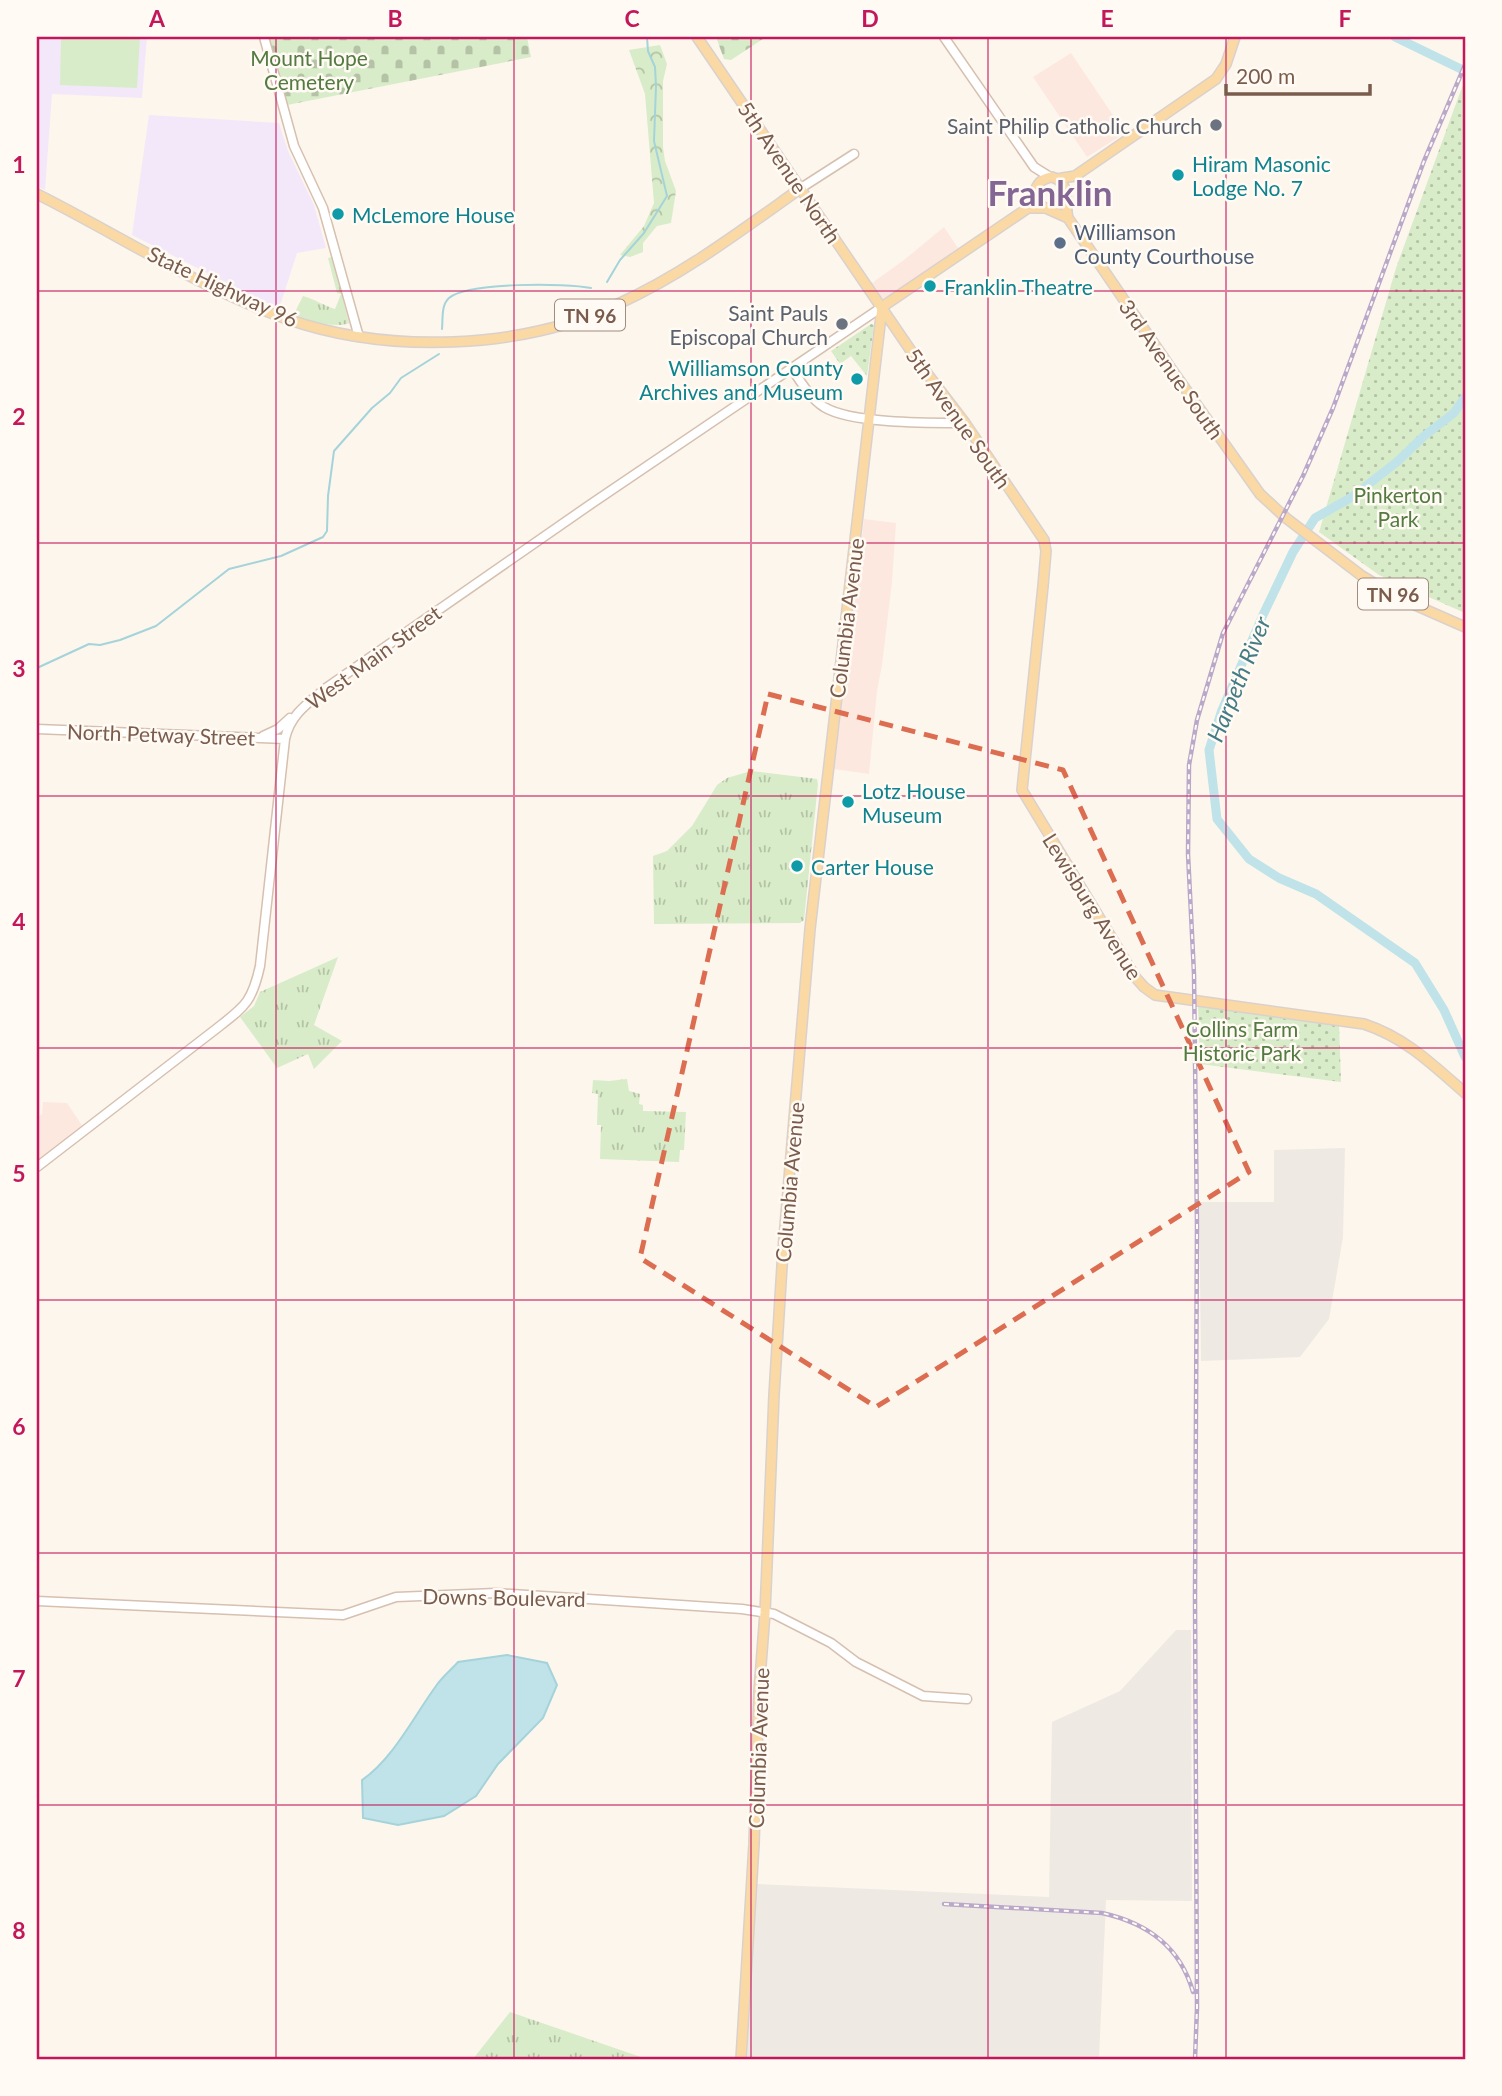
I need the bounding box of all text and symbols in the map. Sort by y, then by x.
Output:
text: A [148,4,166,32]
text: B [387,4,403,32]
text: C [624,4,640,32]
text: D [861,4,879,32]
text: E [1100,4,1114,32]
text: F [1338,4,1352,32]
park label: Mount Hope Cemetery [250,45,368,94]
scale bar [1226,52,1369,96]
text: 200 m [1236,63,1295,88]
street label: 5th Avenue North [733,96,847,248]
place label: Saint Philip Catholic Church [947,113,1202,138]
marker: Saint Philip Catholic Church [1208,117,1224,133]
text: 1 [12,150,26,178]
place label: Hiram Masonic Lodge No. 7 [1192,151,1331,200]
marker: Hiram Masonic Lodge No. 7 [1170,167,1186,183]
district label: Franklin [988,171,1112,213]
place label: McLemore House [352,202,515,227]
marker: McLemore House [330,206,346,222]
place label: Williamson County Courthouse [1074,219,1254,268]
marker: Williamson County Courthouse [1052,235,1068,251]
street label: State Highway 96 [144,240,302,332]
place label: Franklin Theatre [944,274,1093,299]
marker: Franklin Theatre [922,278,938,294]
street label: 3rd Avenue South [1114,294,1230,444]
road number: TN 96 [555,300,625,330]
place label: Saint Pauls Episcopal Church [670,300,828,349]
marker: Saint Pauls Episcopal Church [834,316,850,332]
street label: 5th Avenue South [901,343,1017,493]
place label: Williamson County Archives and Museum [639,355,843,404]
marker: Williamson County Archives and Museum [849,371,865,387]
text: 2 [12,402,26,430]
park label: Pinkerton Park [1353,482,1443,531]
street label: Columbia Avenue [824,537,868,699]
road number: TN 96 [1358,579,1428,610]
street label: West Main Street [301,599,446,714]
water label: Harpeth River [1200,611,1276,746]
text: 3 [12,654,26,682]
street label: North Petway Street [67,718,256,750]
place label: Lotz House Museum [862,778,966,827]
marker: Lotz House Museum [840,794,856,810]
street label: Lewisburg Avenue [1038,828,1148,984]
place label: Carter House [811,854,934,879]
marker: Carter House [789,858,805,874]
text: 4 [12,907,26,935]
park label: Collins Farm Historic Park [1183,1016,1302,1065]
street label: Columbia Avenue [770,1101,808,1263]
text: 5 [12,1159,26,1187]
text: 6 [12,1412,26,1440]
street label: Downs Boulevard [422,1583,586,1611]
text: 7 [12,1664,26,1692]
street label: Columbia Avenue [743,1667,773,1829]
text: 8 [12,1916,26,1944]

